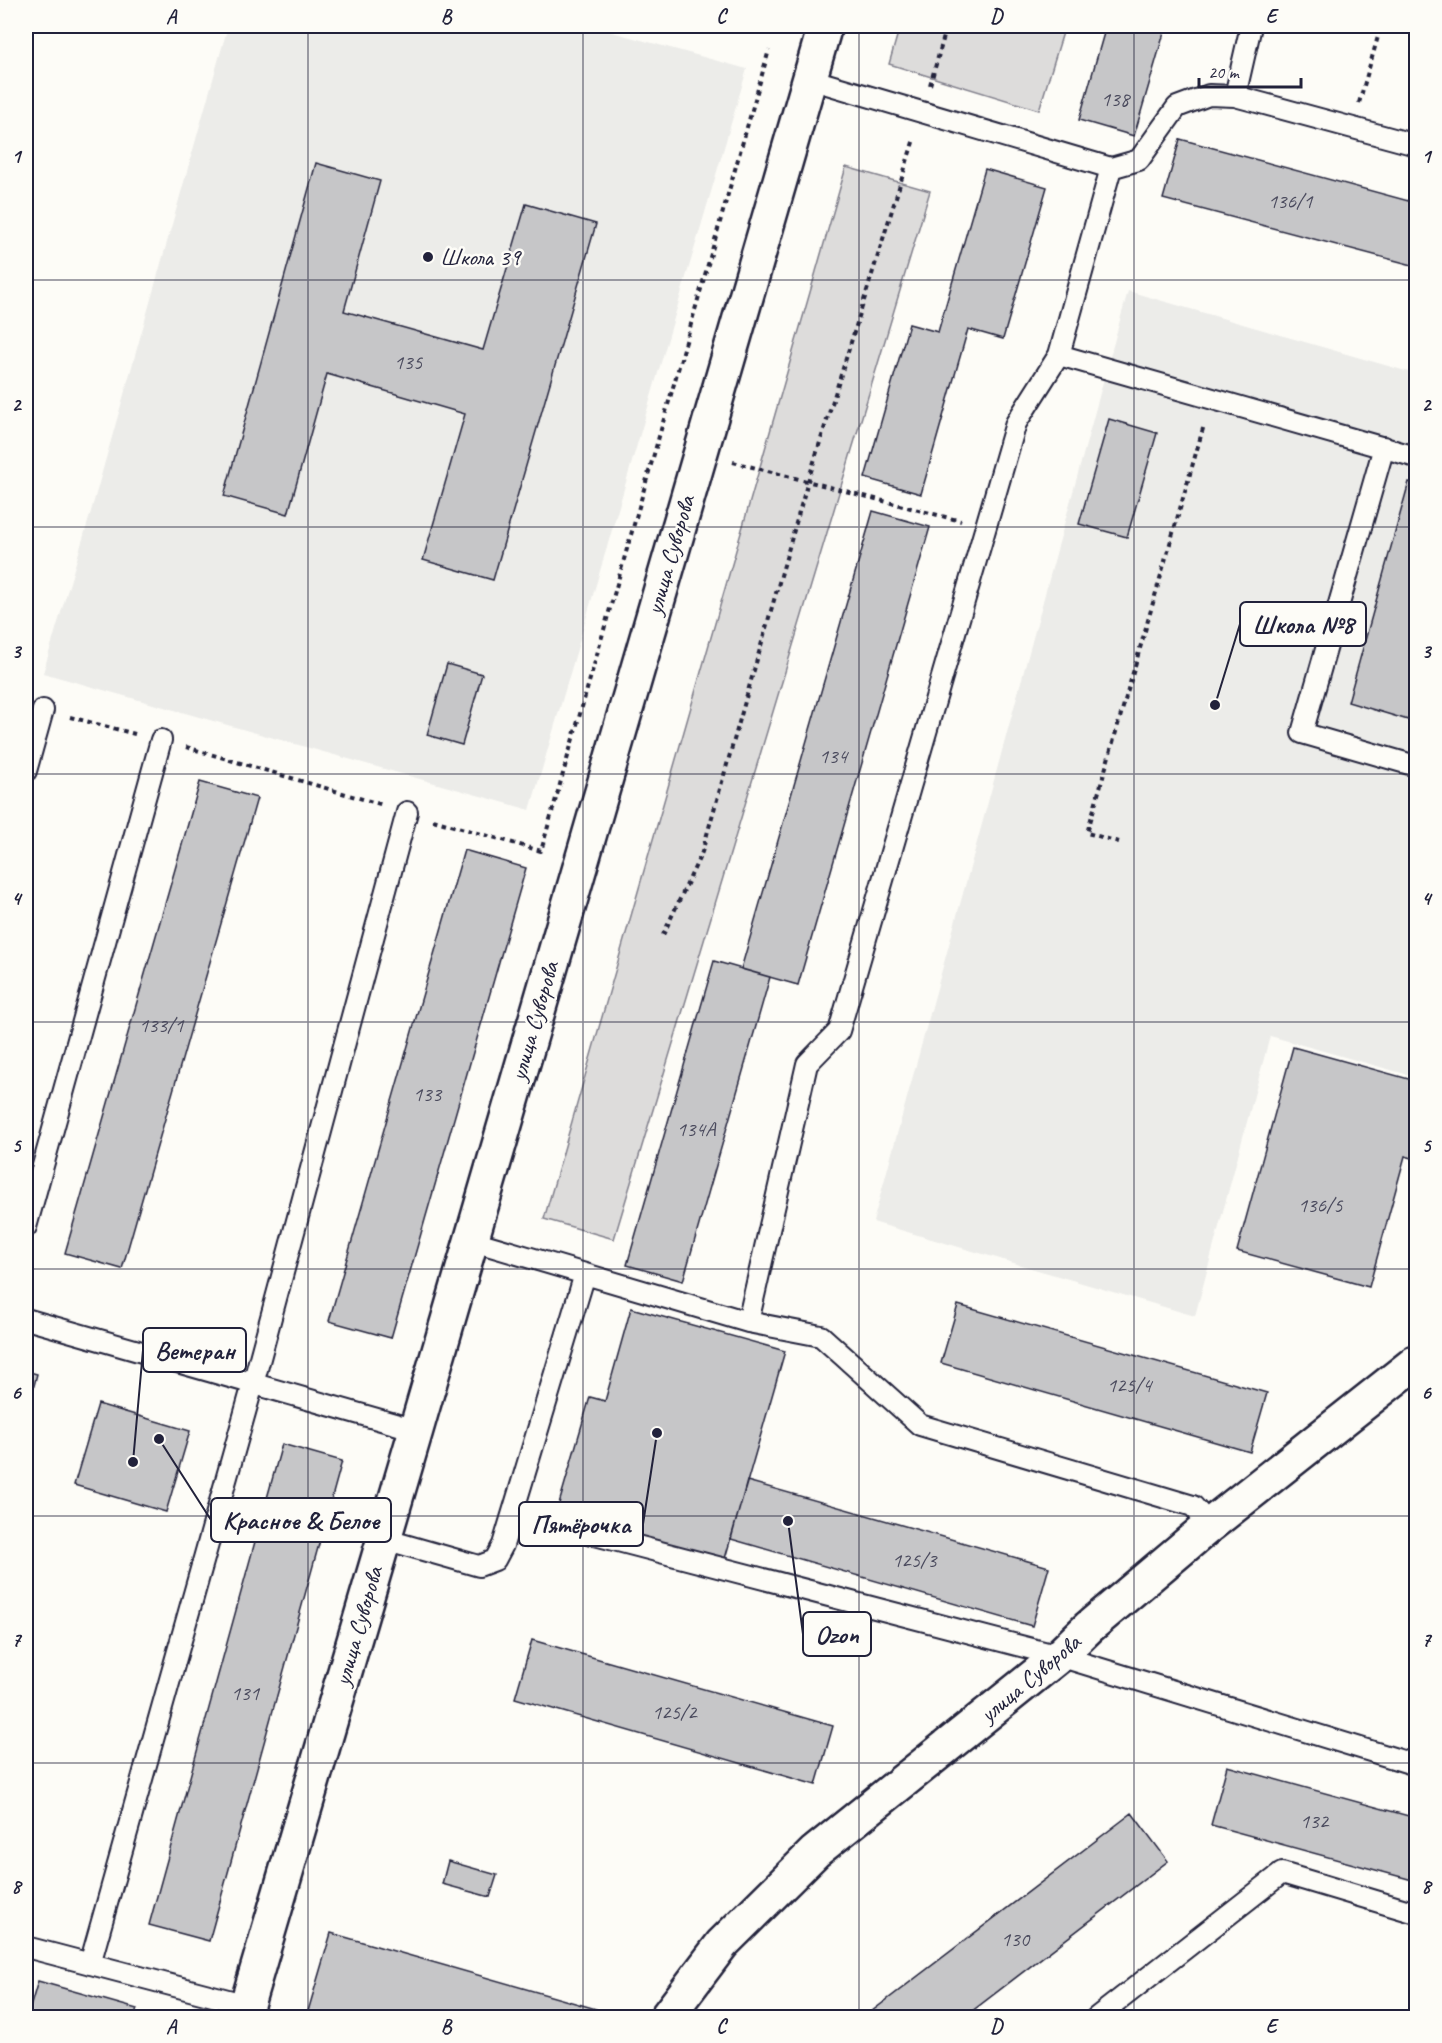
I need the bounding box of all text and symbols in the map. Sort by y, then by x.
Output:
text: A [166,4,178,29]
text: B [441,4,453,29]
text: C [716,4,728,29]
text: D [990,4,1004,29]
text: E [1266,4,1280,29]
scale bar [1199,51,1301,89]
text: 20 m [1208,61,1241,83]
house number: 138 [1101,86,1132,112]
text: 1 [12,144,23,169]
text: 1 [1422,144,1433,169]
house number: 136/1 [1268,188,1314,214]
place label: Школа 39 [440,242,523,272]
marker: Школа 39 [421,250,435,264]
house number: 135 [394,349,424,375]
text: 2 [12,392,23,417]
text: 2 [1422,392,1433,417]
street label: улица Суворова [638,491,702,620]
callout: Школа №8 [1240,602,1366,646]
text: Школа №8 [1252,608,1357,641]
text: 3 [12,639,23,664]
text: 3 [1422,639,1433,664]
house number: 134 [819,743,850,769]
text: 4 [12,886,24,911]
text: 4 [1422,886,1434,911]
street label: улица Суворова [502,957,566,1086]
house number: 133/1 [139,1012,185,1038]
house number: 133 [413,1081,443,1107]
house number: 134А [677,1116,717,1142]
text: 5 [12,1133,23,1158]
text: 5 [1422,1133,1433,1158]
house number: 136/5 [1298,1192,1344,1218]
callout: Ветеран [143,1328,246,1372]
text: Ветеран [155,1334,237,1367]
house number: 125/4 [1107,1372,1154,1398]
text: 6 [11,1380,22,1405]
text: 6 [1421,1380,1432,1405]
callout: Красное & Белое [211,1498,391,1542]
callout: Пятёрочка [519,1502,643,1546]
text: Красное & Белое [223,1504,381,1537]
text: Пятёрочка [531,1508,632,1541]
house number: 125/3 [892,1547,938,1573]
street label: улица Суворова [326,1562,390,1691]
callout: Ozon [803,1612,871,1656]
text: Ozon [815,1618,860,1651]
street label: улица Суворова [972,1626,1088,1730]
text: 7 [12,1627,23,1652]
text: 7 [1422,1627,1433,1652]
house number: 131 [231,1680,261,1706]
house number: 125/2 [652,1699,698,1725]
house number: 132 [1300,1808,1330,1834]
text: 8 [12,1874,24,1899]
text: 8 [1422,1874,1434,1899]
house number: 130 [1001,1926,1031,1952]
text: A [166,2014,178,2039]
text: B [441,2014,453,2039]
text: C [716,2014,728,2039]
text: D [990,2014,1004,2039]
text: E [1266,2014,1280,2039]

